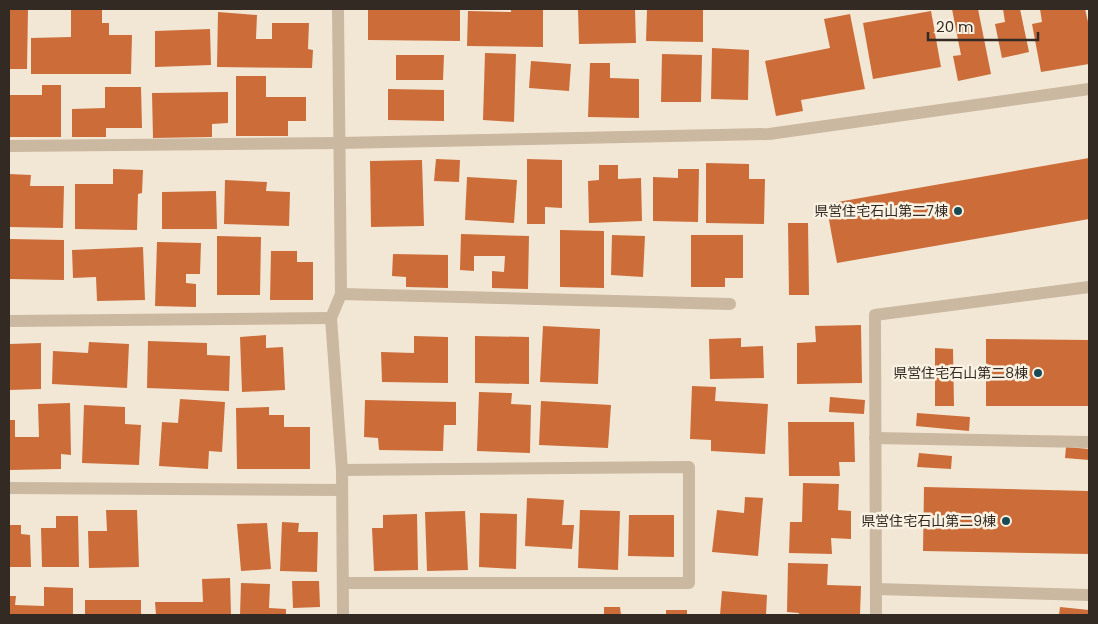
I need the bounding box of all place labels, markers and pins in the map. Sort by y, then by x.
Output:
place label: 県営住宅石山第二7棟 [814,201,948,221]
marker: 県営住宅石山第二7棟 [952,205,964,217]
place label: 県営住宅石山第二8棟 [893,363,1028,383]
marker: 県営住宅石山第二8棟 [1032,367,1044,379]
place label: 県営住宅石山第二9棟 [861,511,996,531]
marker: 県営住宅石山第二9棟 [1000,515,1012,527]

